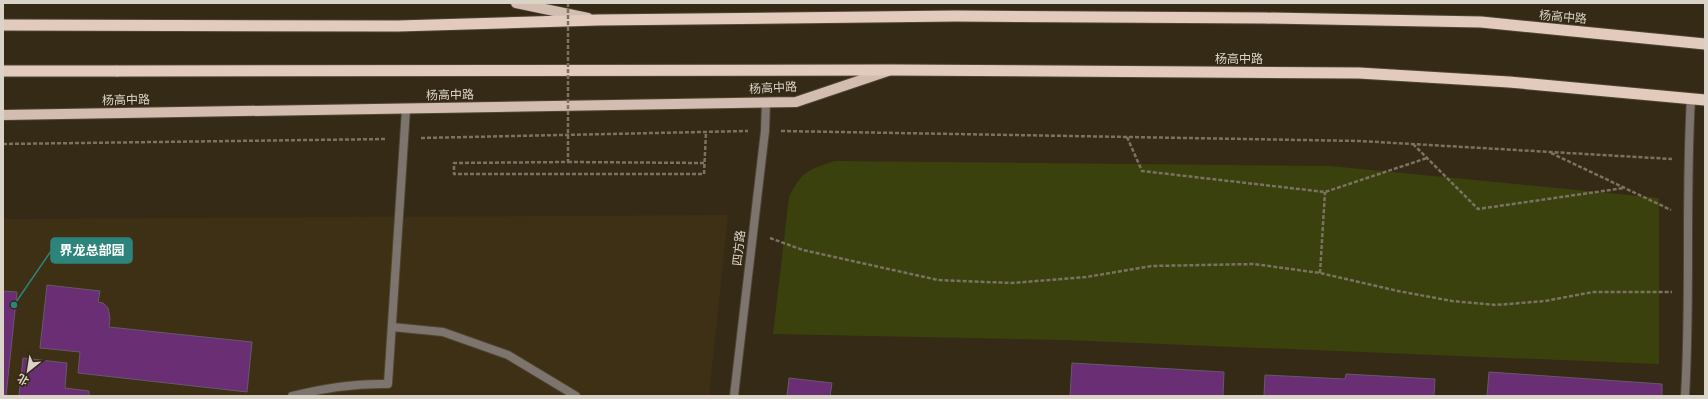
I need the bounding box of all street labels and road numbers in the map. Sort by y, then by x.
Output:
street label: 杨高中路 [1538,8,1588,26]
street label: 杨高中路 [1215,52,1263,66]
street label: 杨高中路 [749,80,797,96]
street label: 杨高中路 [426,88,474,102]
street label: 杨高中路 [102,93,150,107]
street label: 四方路 [730,229,748,267]

